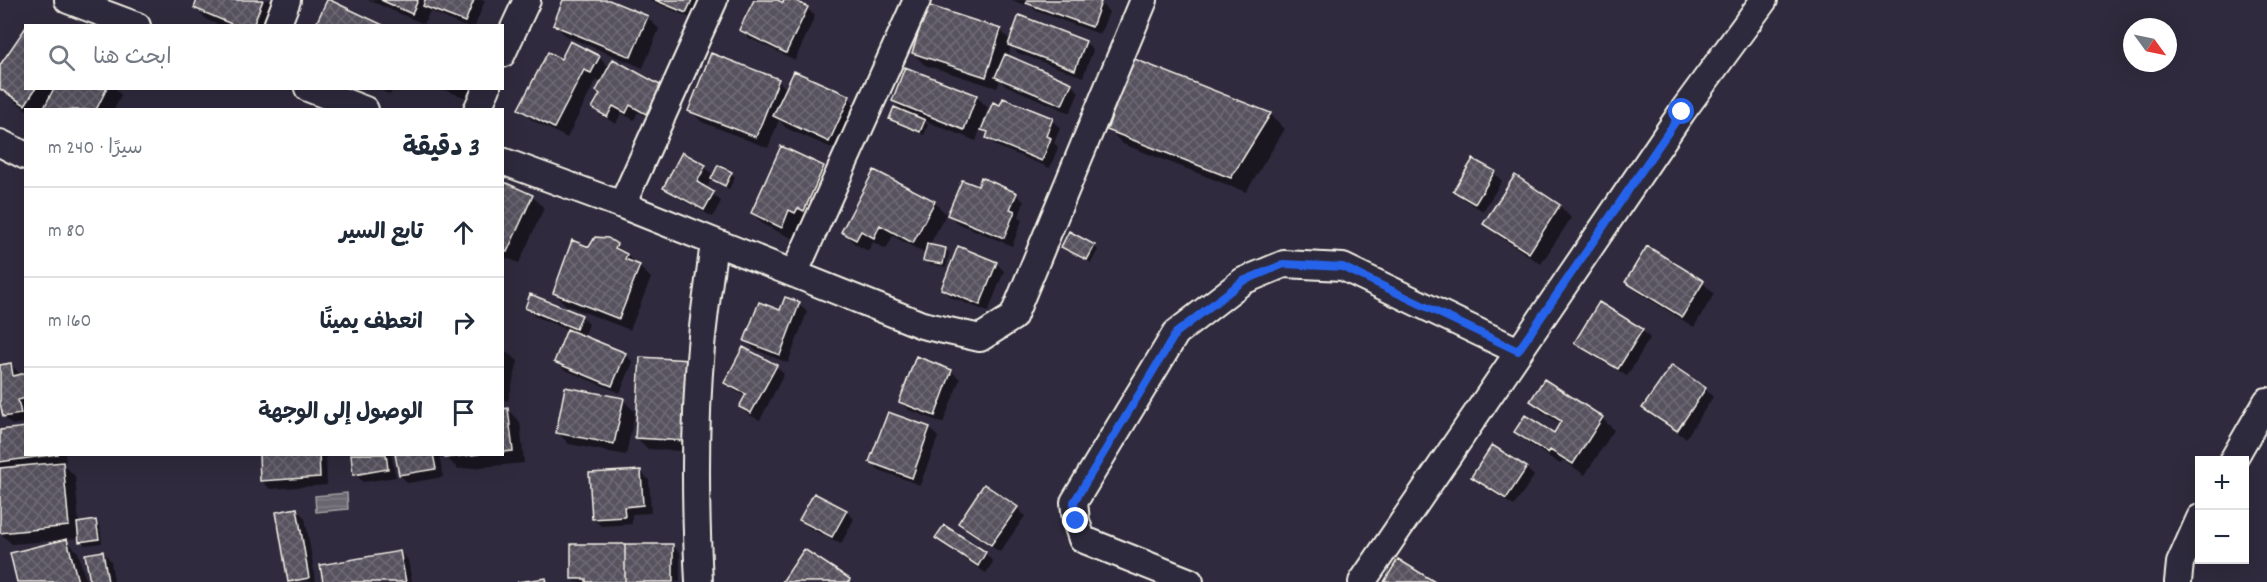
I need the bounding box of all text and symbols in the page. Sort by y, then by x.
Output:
north arrow [2123,18,2177,72]
search box [24,24,504,90]
icon: search [45,41,78,74]
text: ابحث هنا [93,43,172,74]
route start [1668,98,1694,124]
text: 3 دقيقة [403,131,480,168]
text: سيرًا · 240 m [48,135,143,163]
icon: ahead [447,216,480,249]
text: 80 m [48,218,85,246]
text: تابع السير [340,218,423,249]
icon: right [447,306,480,339]
text: 160 m [48,308,91,336]
text: انعطف يمينًا [320,308,423,339]
icon: arrive [447,396,480,429]
text: الوصول إلى الوجهة [258,398,423,429]
map controls [2195,456,2249,564]
button: + [2195,456,2249,510]
route end [1062,507,1088,533]
button: − [2195,510,2249,564]

